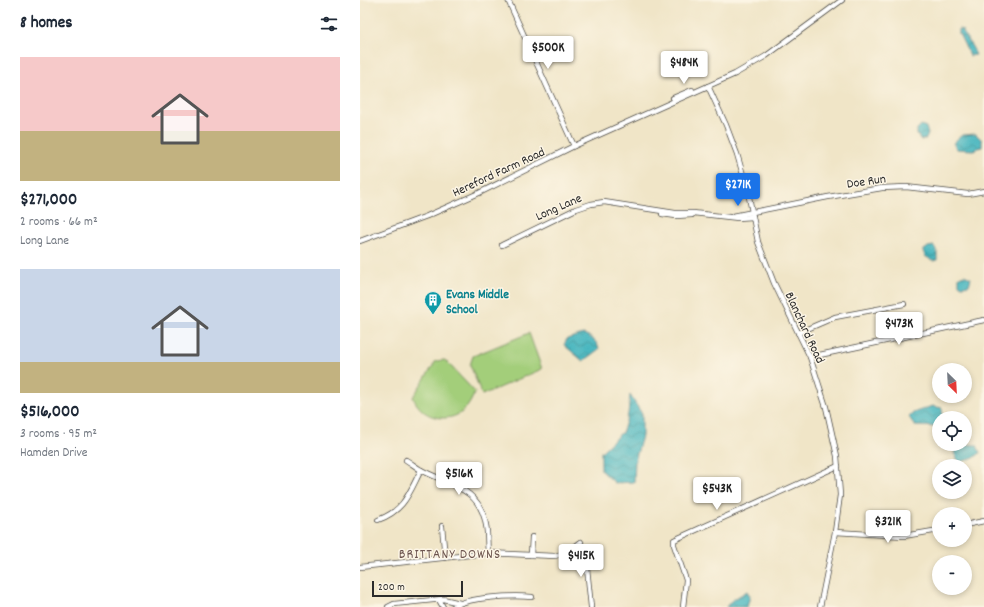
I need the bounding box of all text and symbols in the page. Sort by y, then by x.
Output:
text: 8 homes [20,12,72,36]
icon: filters [318,13,340,35]
pin: $500K [520,36,576,70]
text: $500K [532,39,564,58]
pin: $484K [656,51,712,85]
text: $484K [670,54,698,73]
icon: home [144,83,216,155]
street label: Hereford Farm Road [450,143,548,203]
street label: Doe Run [846,170,887,195]
pin: $271K [710,173,766,207]
text: $271K [725,176,751,195]
text: $271,000 [20,189,77,213]
street label: Long Lane [533,190,585,227]
text: 2 rooms · 66 m² [20,213,98,232]
text: Long Lane [20,232,69,251]
place label: Evans Middle School [446,286,509,320]
street label: Blanchard Road [779,289,829,367]
building icon: Evans Middle School [423,290,443,315]
icon: home [144,295,216,367]
pin: $473K [871,312,927,346]
text: $473K [885,315,913,334]
north arrow [932,363,972,403]
map controls [932,363,972,595]
text: $516,000 [20,401,80,425]
button: locate [932,411,972,451]
text: 3 rooms · 95 m² [20,425,97,444]
text: Hamden Drive [20,444,88,463]
button: layers [932,459,972,499]
pin: $516K [431,462,487,496]
text: $516K [445,465,473,484]
pin: $543K [689,477,745,511]
text: $543K [702,480,732,499]
button: + [932,507,972,547]
pin: $321K [860,510,916,544]
text: $321K [875,513,901,532]
pin: $415K [553,544,609,578]
district label: BRITTANY DOWNS [399,545,501,565]
text: $415K [568,547,594,566]
button: − [932,555,972,595]
scale bar [372,579,463,598]
text: 200 m [378,580,405,596]

